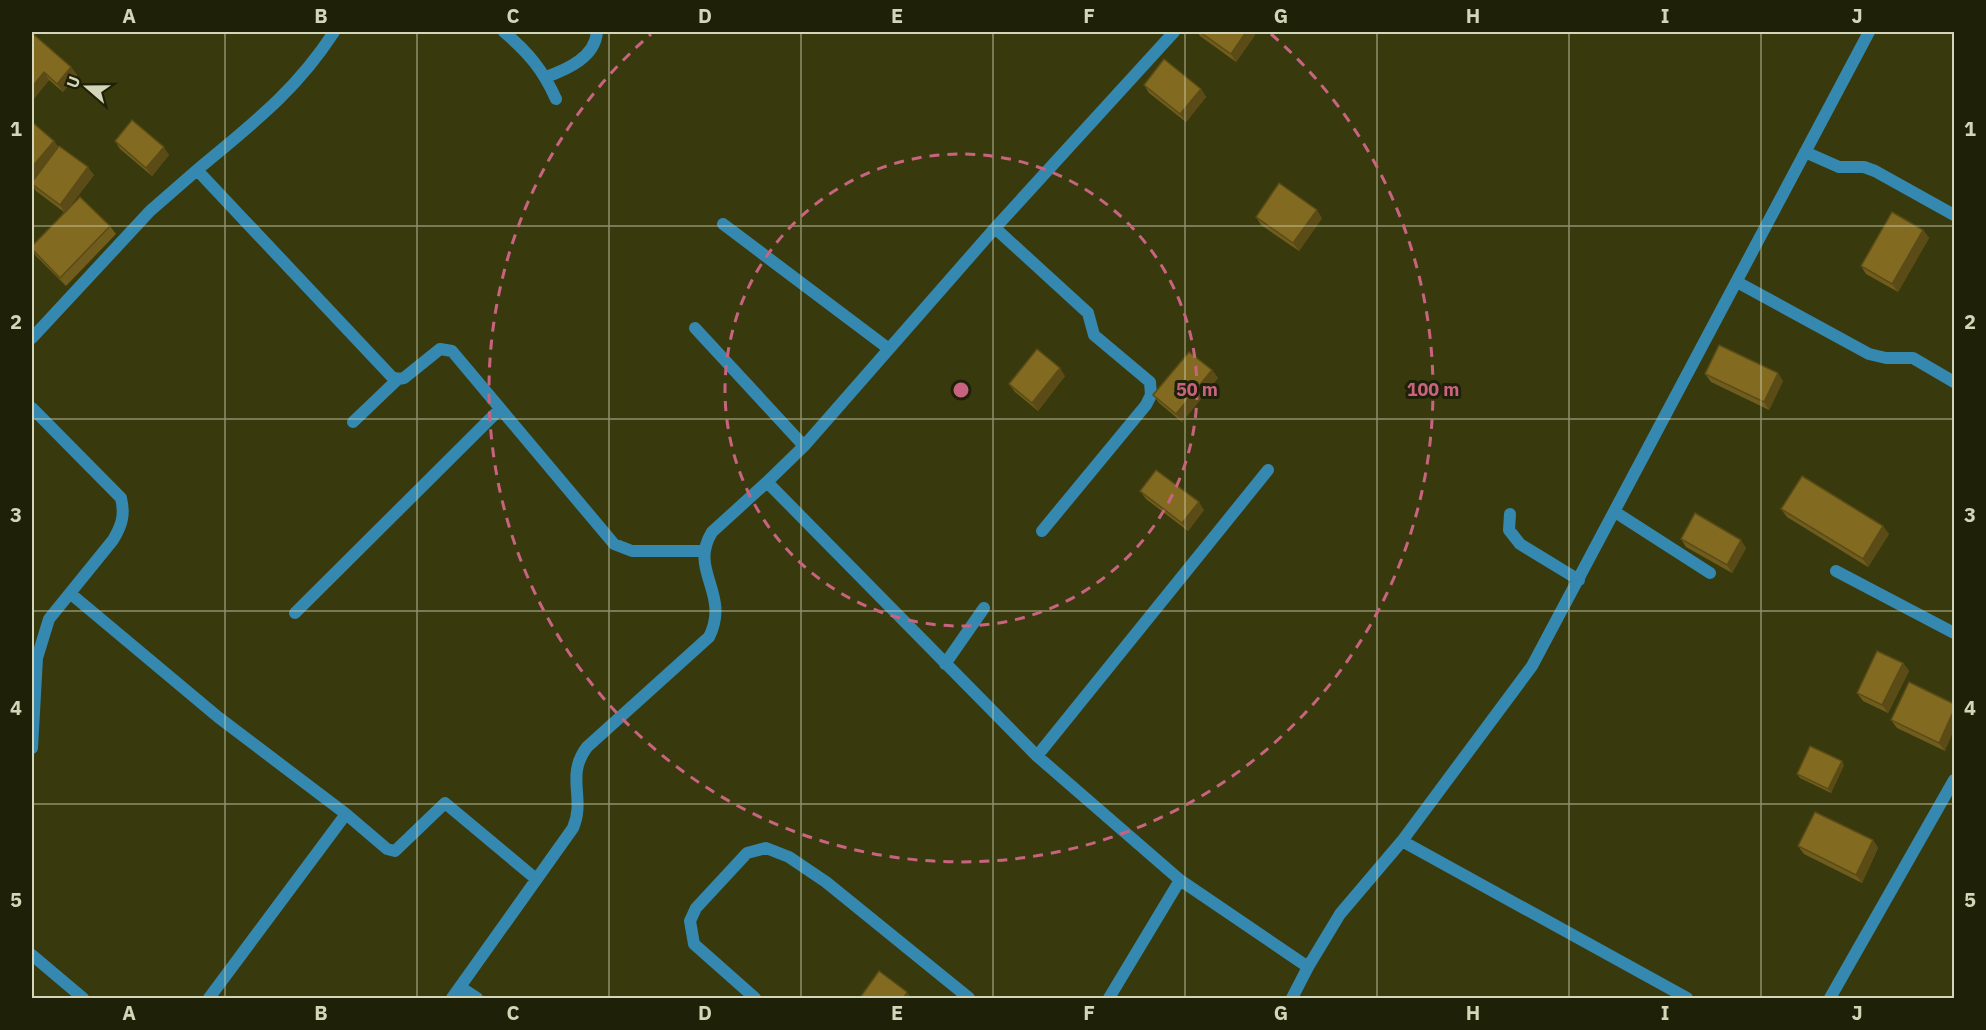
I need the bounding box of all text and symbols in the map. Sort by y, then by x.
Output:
text: A [122,2,136,29]
text: B [314,2,328,29]
text: C [506,2,520,29]
text: D [698,2,712,29]
text: E [891,2,903,29]
text: F [1083,2,1095,29]
text: G [1274,2,1288,29]
text: H [1466,2,1480,29]
text: I [1661,2,1669,29]
text: J [1851,2,1863,29]
north arrow [57,57,117,117]
text: U [62,73,84,91]
text: 1 [10,115,22,142]
text: 1 [1964,115,1976,142]
text: 2 [10,308,22,335]
text: 2 [1964,308,1976,335]
text: 50 m [1176,378,1218,401]
text: 100 m [1407,378,1459,401]
centre of rings [951,380,971,400]
text: 3 [10,501,22,528]
text: 3 [1964,501,1976,528]
text: 4 [10,694,22,721]
text: 4 [1964,694,1976,721]
text: 5 [10,886,22,913]
text: 5 [1964,886,1976,913]
text: A [122,999,136,1026]
text: B [314,999,328,1026]
text: C [506,999,520,1026]
text: D [698,999,712,1026]
text: E [891,999,903,1026]
text: F [1083,999,1095,1026]
text: G [1274,999,1288,1026]
text: H [1466,999,1480,1026]
text: I [1661,999,1669,1026]
text: J [1851,999,1863,1026]

